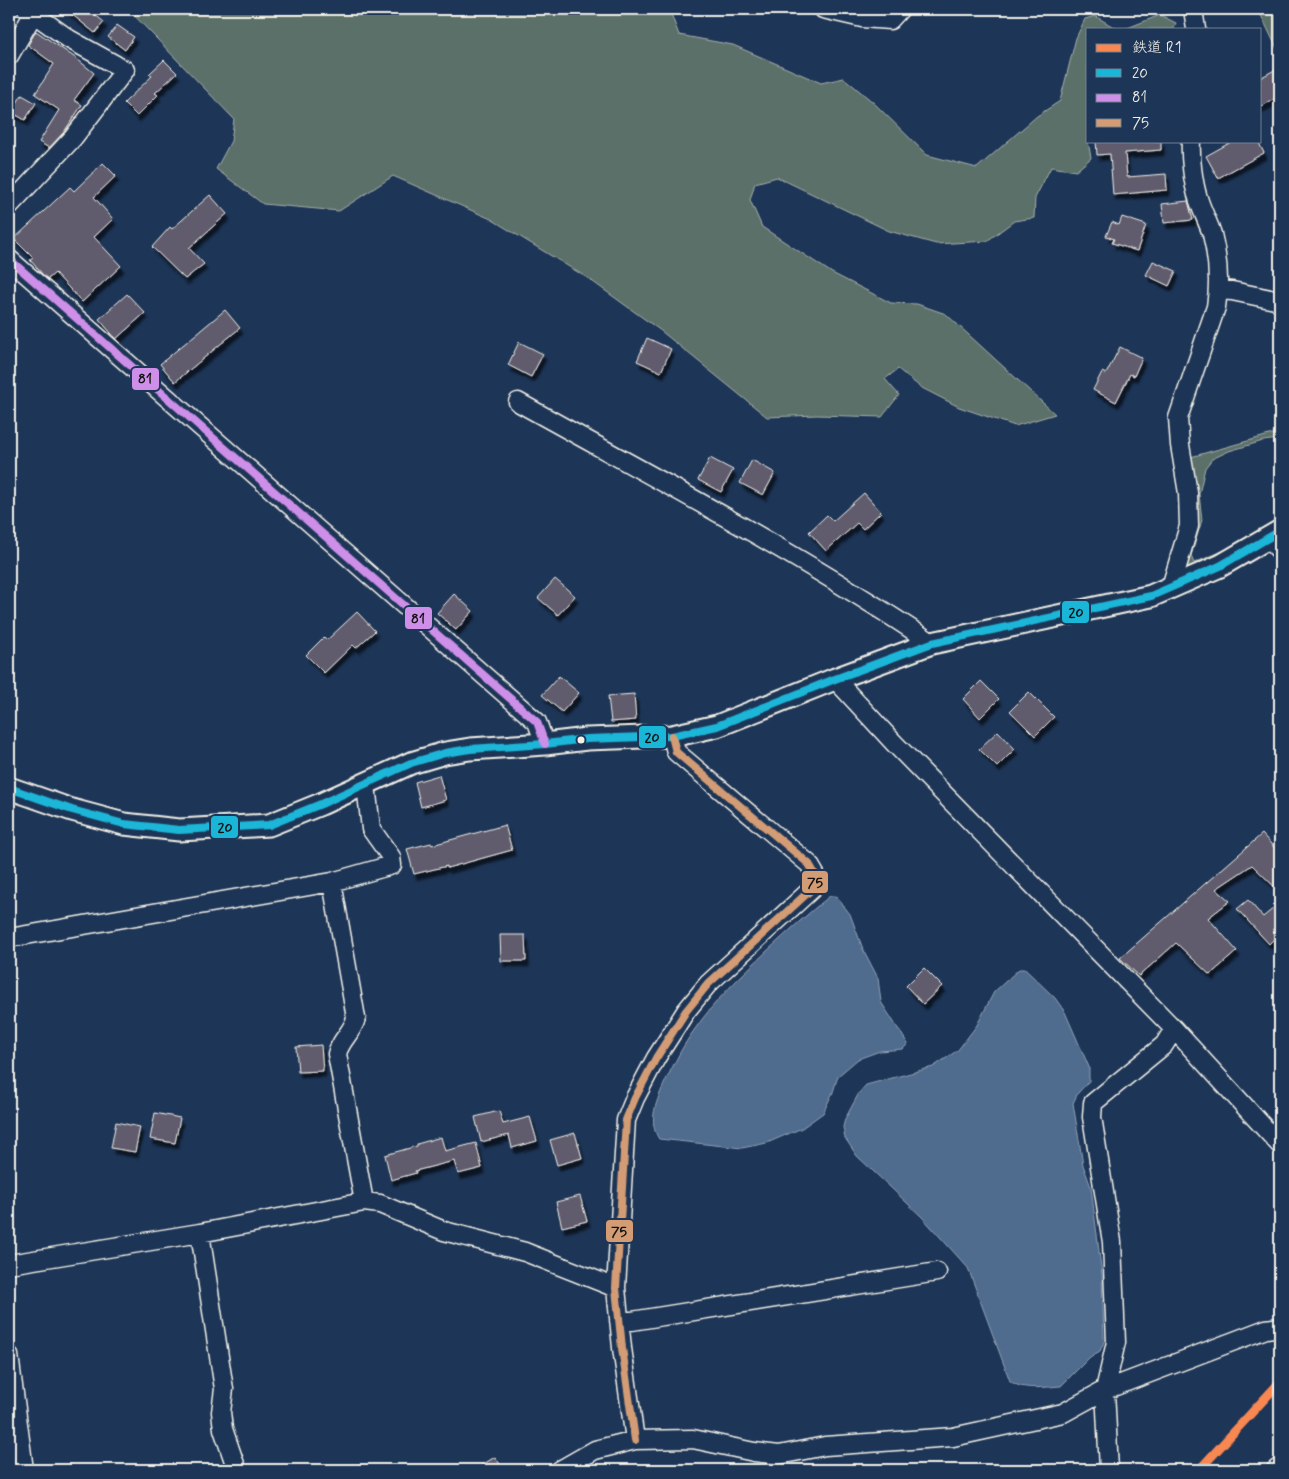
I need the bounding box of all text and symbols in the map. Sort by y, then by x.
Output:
legend [1086,28,1262,142]
text: 鉄道 R1 [1132,38,1182,58]
text: 20 [1132,64,1148,84]
text: 81 [1132,88,1147,108]
text: 75 [1132,114,1149,134]
line badge: 81 [131,367,160,391]
text: 81 [138,370,152,388]
line badge: 20 [1061,600,1090,624]
text: 20 [1069,604,1083,622]
line badge: 81 [404,606,433,630]
text: 81 [411,610,425,628]
line badge: 20 [638,725,667,749]
text: 20 [645,729,659,747]
unlabelled marker [576,735,586,745]
line badge: 20 [210,815,239,839]
text: 20 [218,819,232,837]
line badge: 75 [801,870,829,894]
text: 75 [807,874,824,892]
line badge: 75 [605,1219,634,1243]
text: 75 [611,1223,628,1241]

